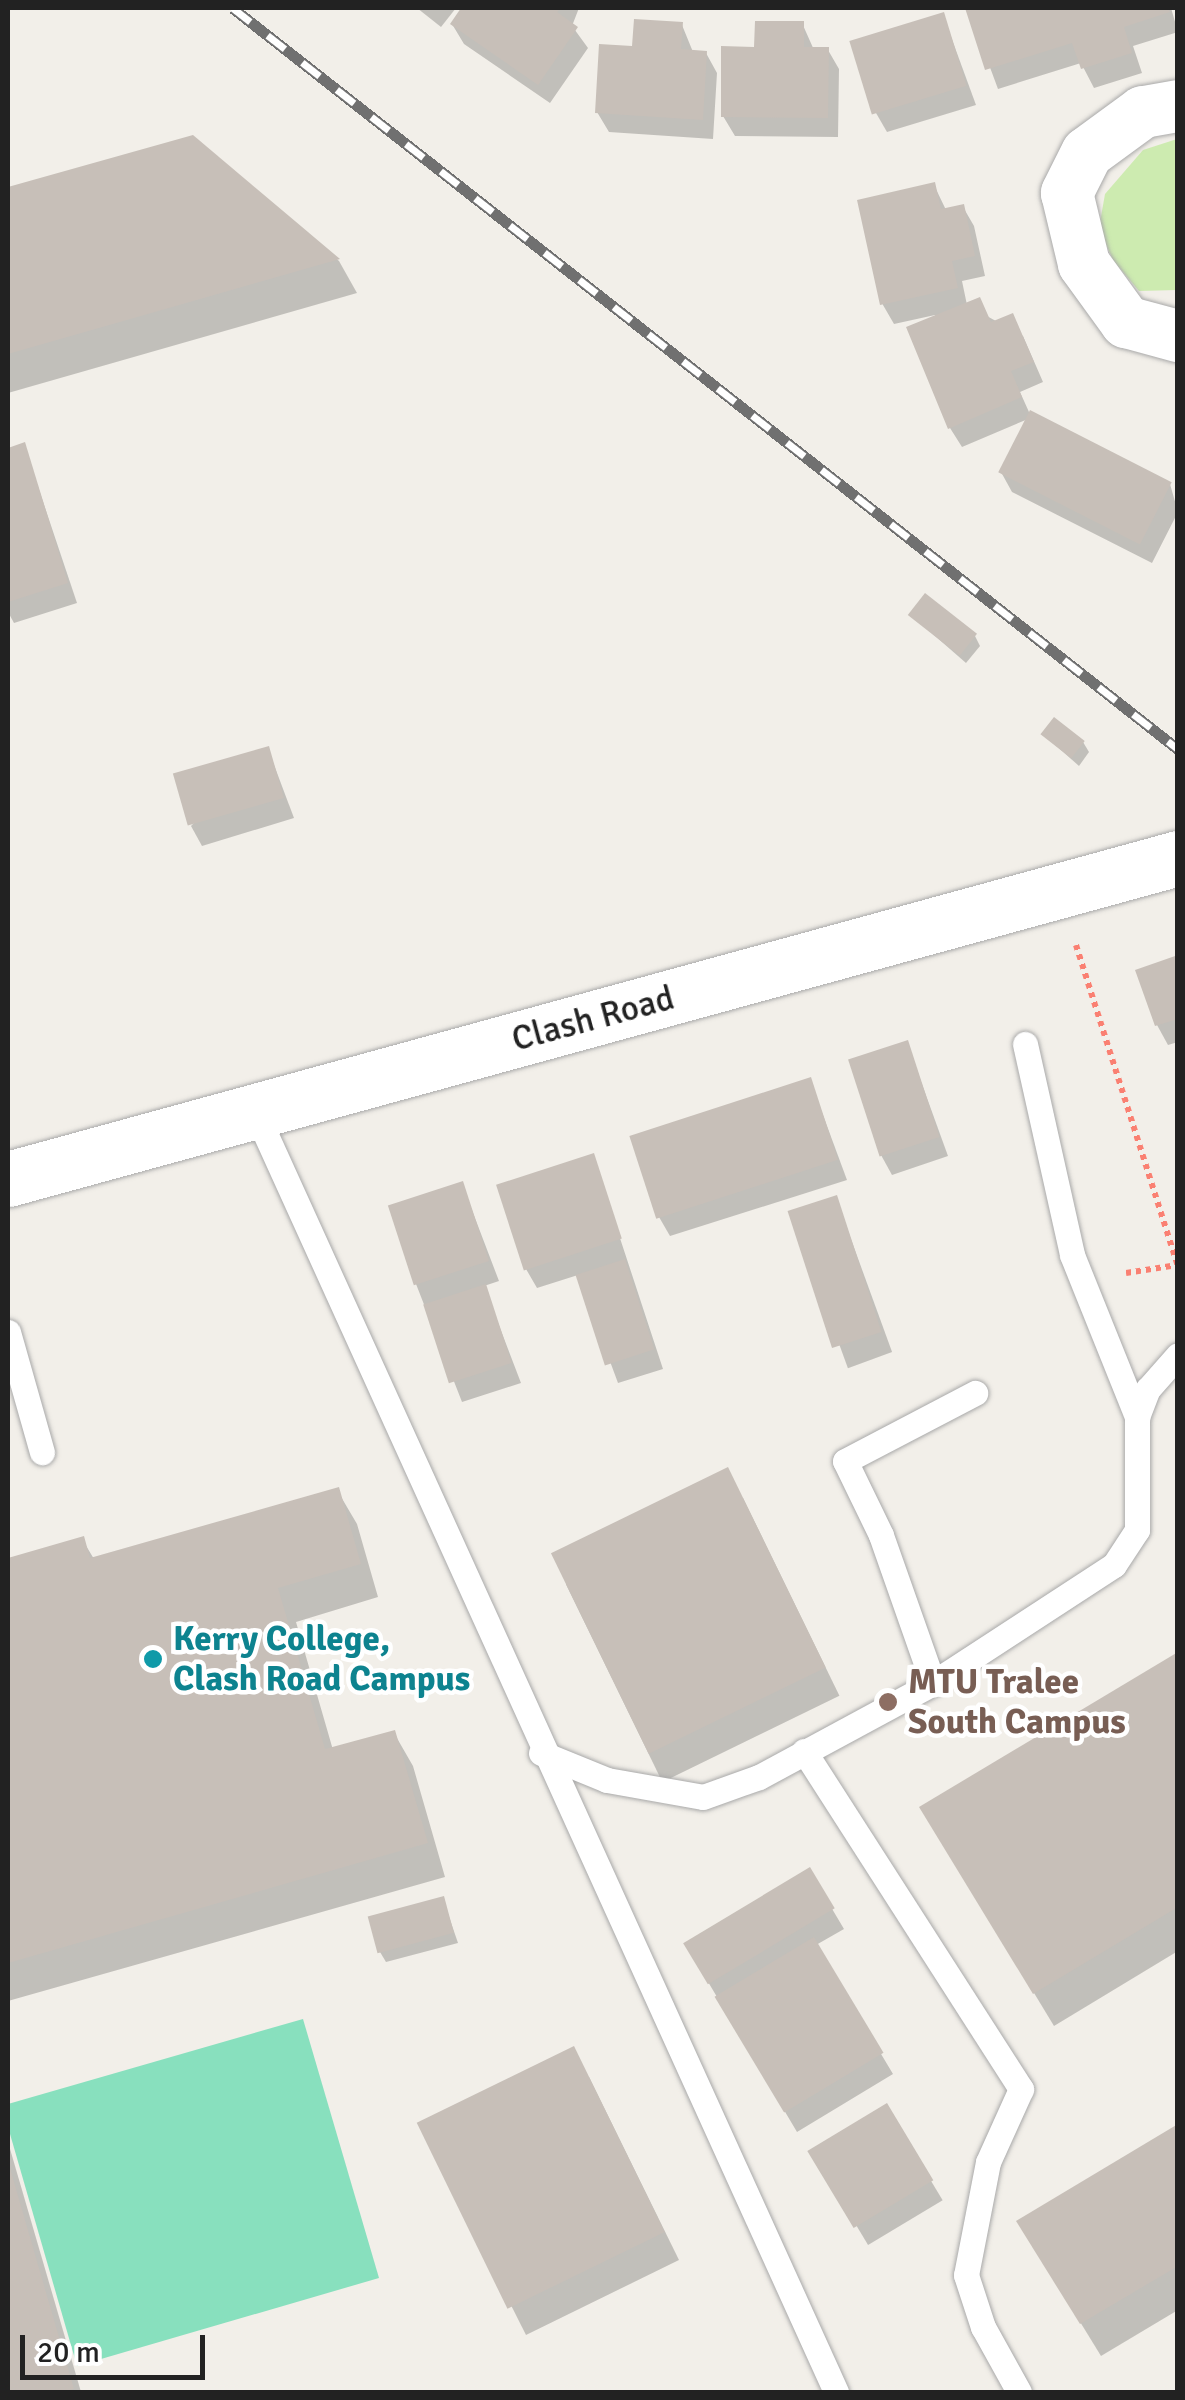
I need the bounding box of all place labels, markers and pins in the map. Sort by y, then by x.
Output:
place label: Kerry College, Clash Road Campus [173,1618,470,1700]
marker: Kerry College, Clash Road Campus [142,1648,164,1670]
place label: MTU Tralee South Campus [908,1661,1126,1743]
marker: MTU Tralee South Campus [877,1691,899,1713]

